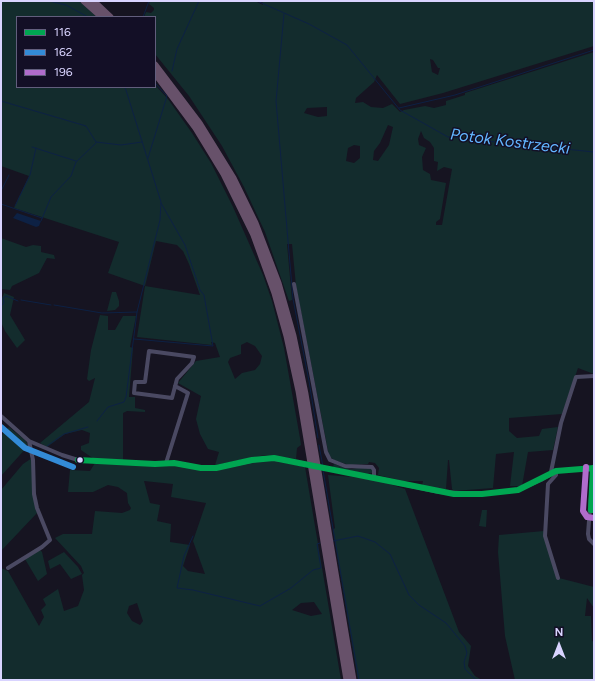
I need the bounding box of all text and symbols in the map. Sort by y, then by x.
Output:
legend [16,16,156,88]
text: 116 [54,25,71,39]
text: 162 [54,45,72,59]
text: 196 [54,65,73,79]
water label: Potok Kostrzecki [449,125,571,159]
unlabelled marker [75,455,85,465]
north arrow [539,625,579,665]
text: N [555,626,563,639]

